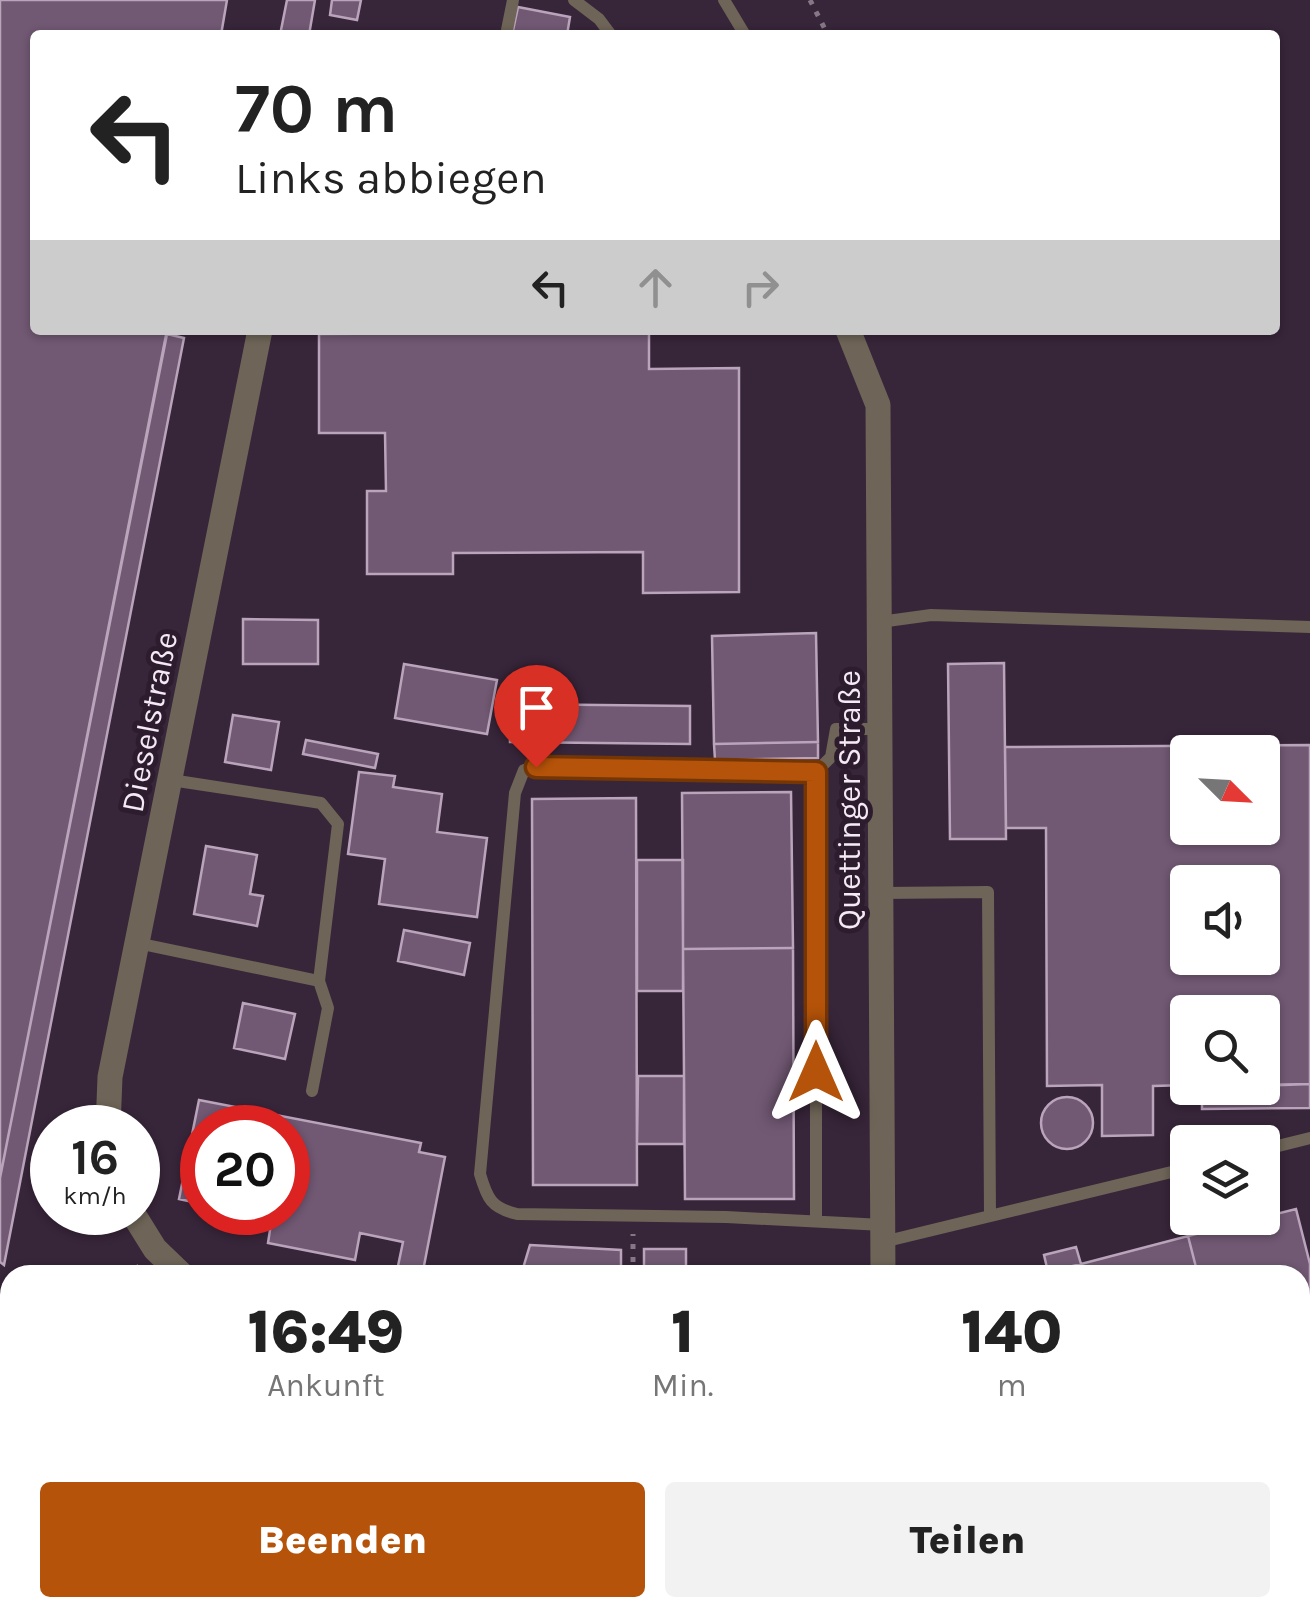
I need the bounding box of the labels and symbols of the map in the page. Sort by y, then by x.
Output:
street label: Dieselstraße [114,629,185,816]
pin [494,665,579,768]
street label: Quettinger Straße [831,670,868,930]
north arrow [1170,735,1280,845]
position arrow [764,1020,868,1124]
speed limit sign: 20 [180,1105,310,1235]

